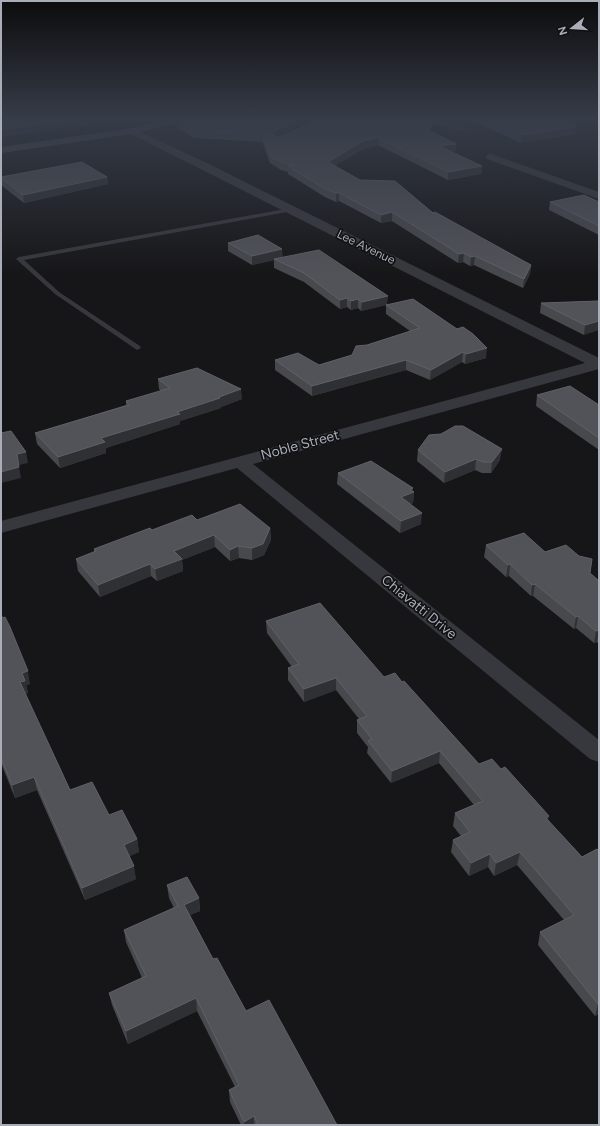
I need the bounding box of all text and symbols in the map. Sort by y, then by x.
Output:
north arrow [552,8,592,48]
text: N [555,25,570,37]
street label: Lee Avenue [335,227,398,267]
street label: Noble Street [259,426,341,464]
street label: Chiavatti Drive [378,571,460,643]

